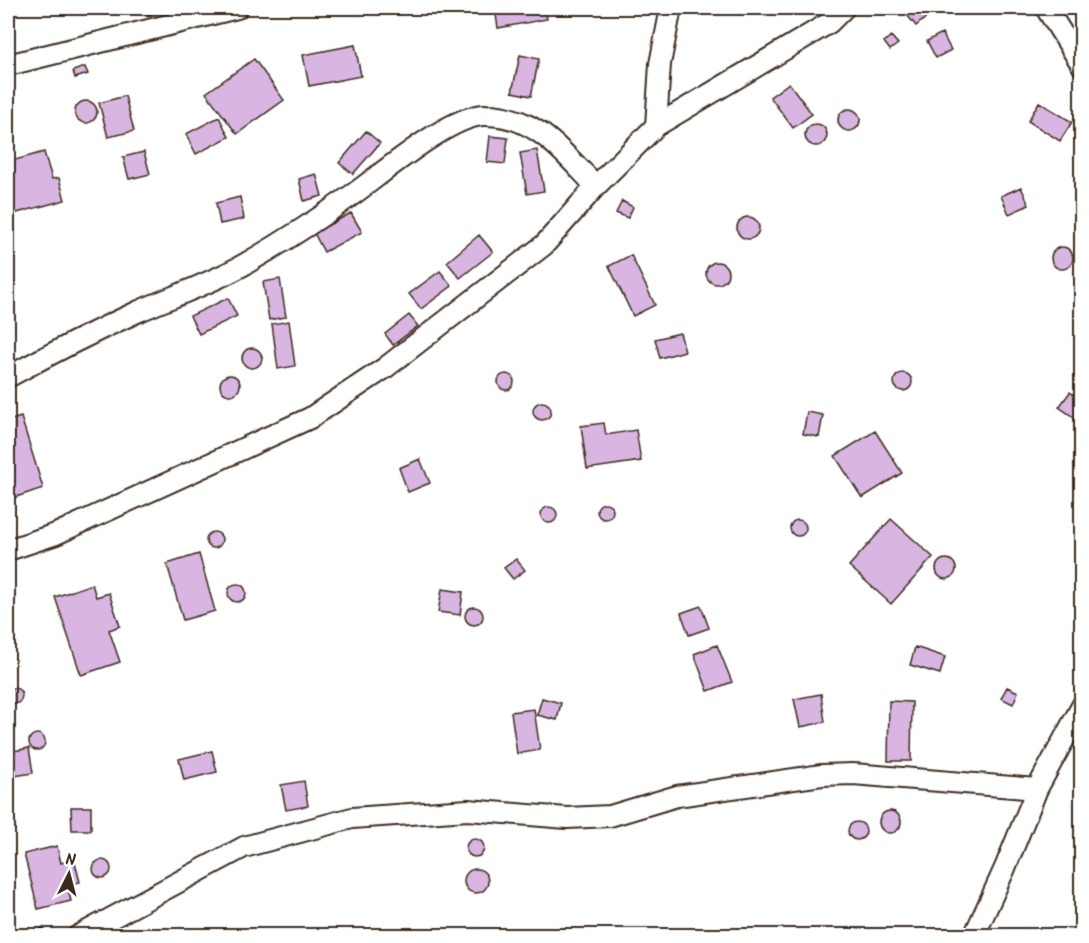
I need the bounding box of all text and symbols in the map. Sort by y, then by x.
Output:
north arrow [39,844,99,904]
text: N [64,848,77,874]

